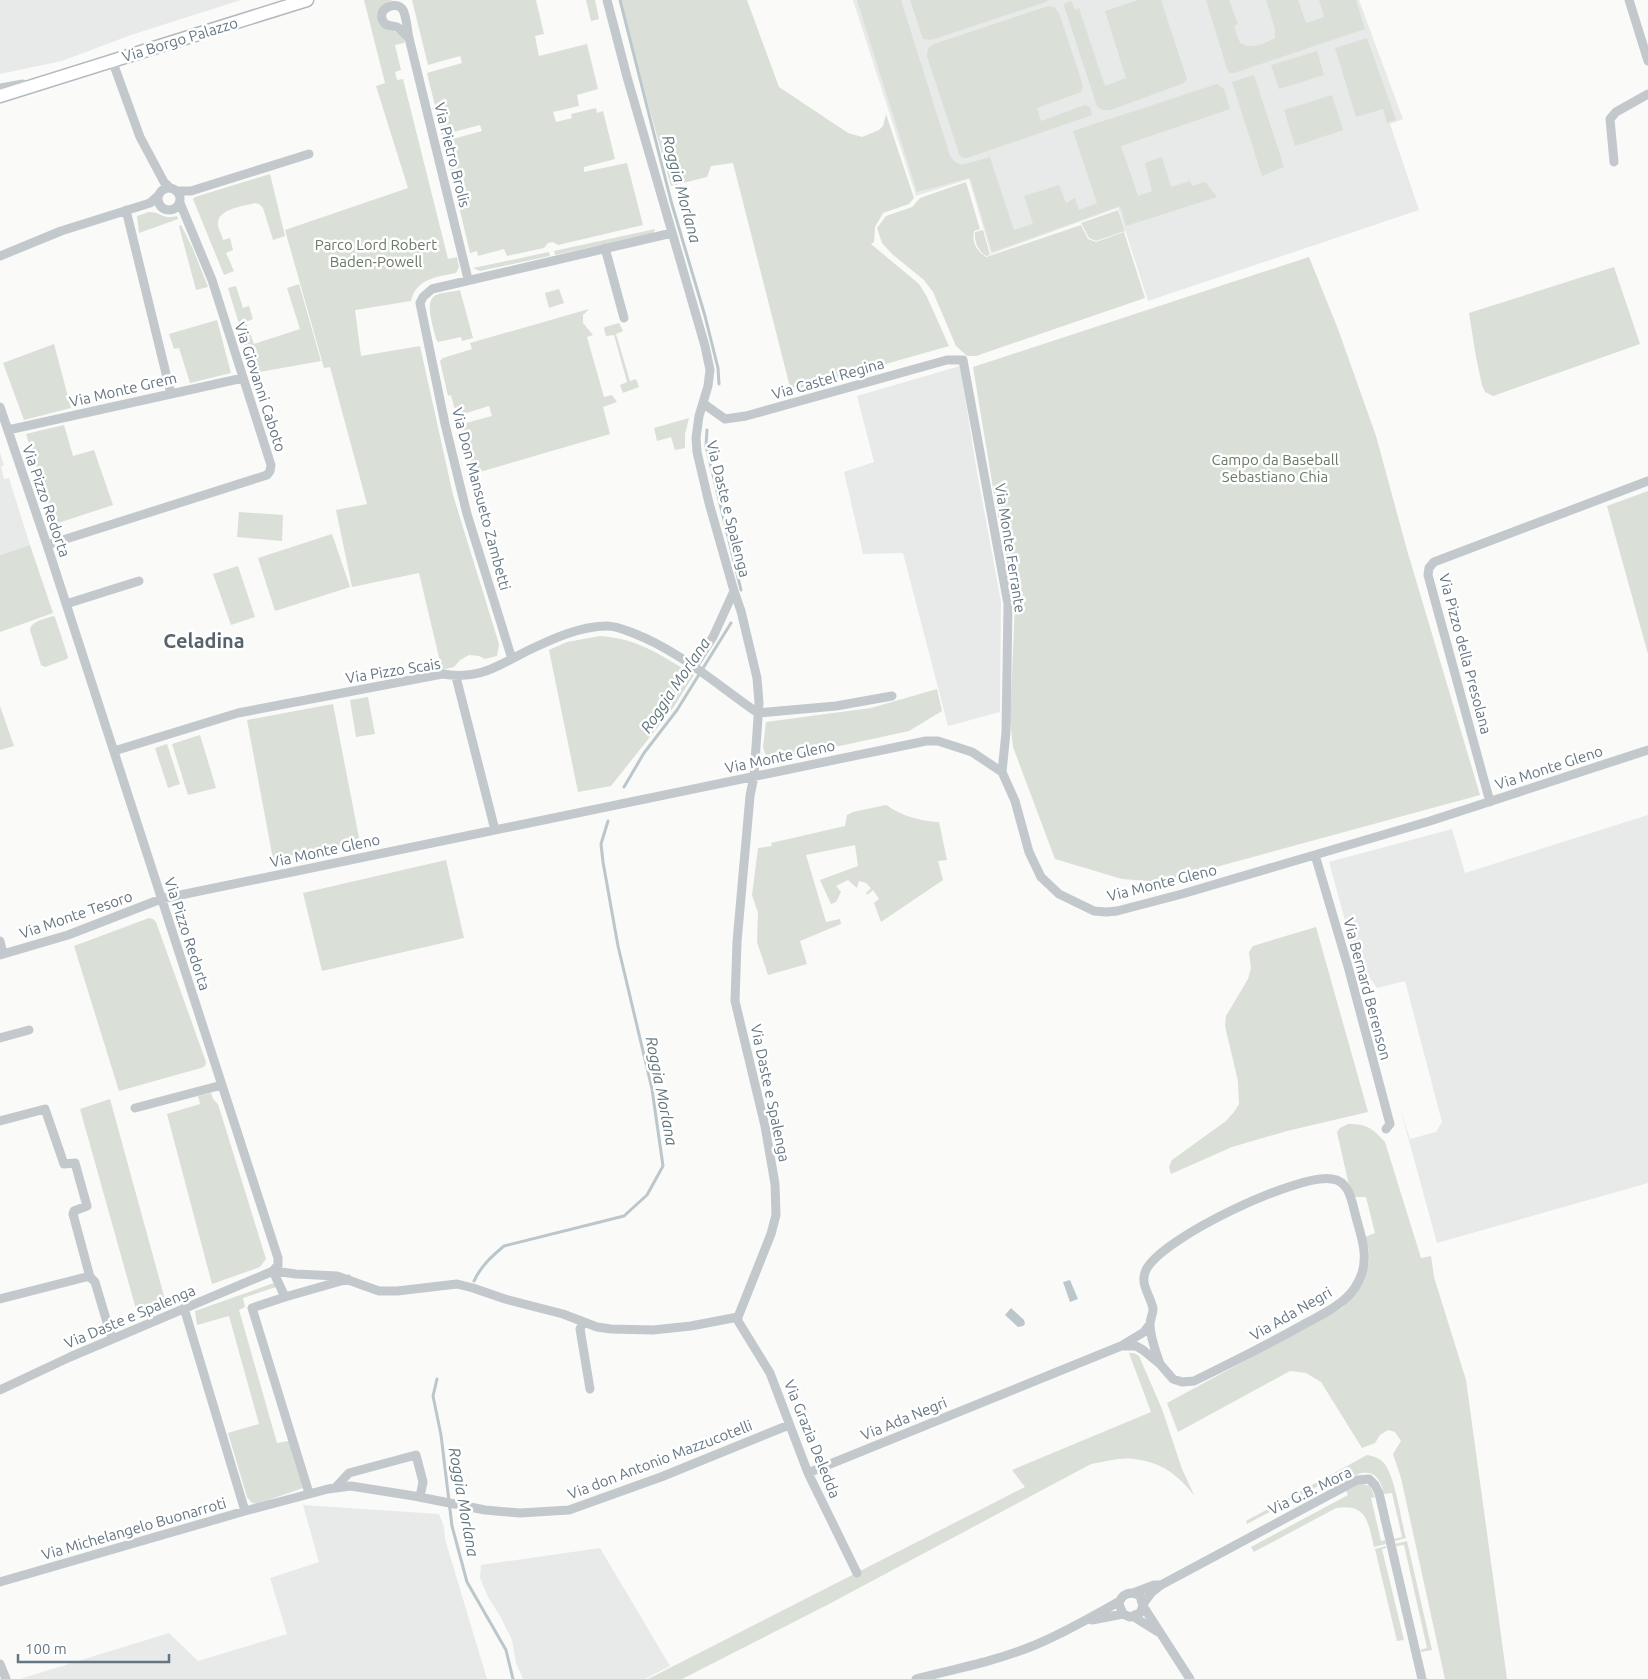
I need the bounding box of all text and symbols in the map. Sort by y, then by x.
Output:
street label: Via Borgo Palazzo [120,14,240,65]
street label: Via Pietro Brolis [431,101,474,209]
water label: Roggia Morlana [659,133,705,245]
park label: Parco Lord Robert Baden-Powell [315,236,437,270]
street label: Via Giovanni Caboto [231,320,289,454]
street label: Via Castel Regina [770,354,886,403]
street label: Via Monte Grem [68,369,178,410]
street label: Via Don Mansueto Zambetti [449,406,514,592]
street label: Via Daste e Spalenga [703,439,754,579]
street label: Via Pizzo Redorta [19,442,74,559]
park label: Campo da Baseball Sebastiano Chia [1211,451,1339,485]
street label: Via Monte Ferrante [992,482,1029,614]
street label: Via Pizzo della Presolana [1436,572,1495,736]
district label: Celadina [163,629,245,652]
water label: Roggia Morlana [637,634,714,736]
street label: Via Pizzo Scais [344,655,442,686]
street label: Via Monte Gleno [723,737,837,776]
street label: Via Monte Gleno [1493,742,1605,793]
street label: Via Monte Gleno [268,831,382,870]
street label: Via Monte Gleno [1105,861,1218,904]
street label: Via Pizzo Redorta [161,875,214,992]
street label: Via Monte Tesoro [17,887,135,942]
street label: Via Bernard Berenson [1340,916,1395,1062]
street label: Via Daste e Spalenga [748,1022,793,1163]
water label: Roggia Morlana [643,1035,681,1147]
street label: Via Daste e Spalenga [62,1281,198,1352]
street label: Via Ada Negri [1247,1283,1335,1344]
street label: Via Grazia Deledda [781,1377,844,1500]
street label: Via Ada Negri [858,1394,949,1444]
street label: Via don Antonio Mazzucotelli [565,1416,754,1503]
water label: Roggia Morlana [446,1446,483,1558]
street label: Via G.B. Mora [1265,1463,1354,1518]
street label: Via Michelangelo Buonarroti [40,1494,228,1563]
scale bar [18,1632,169,1664]
text: 100 m [25,1640,67,1657]

